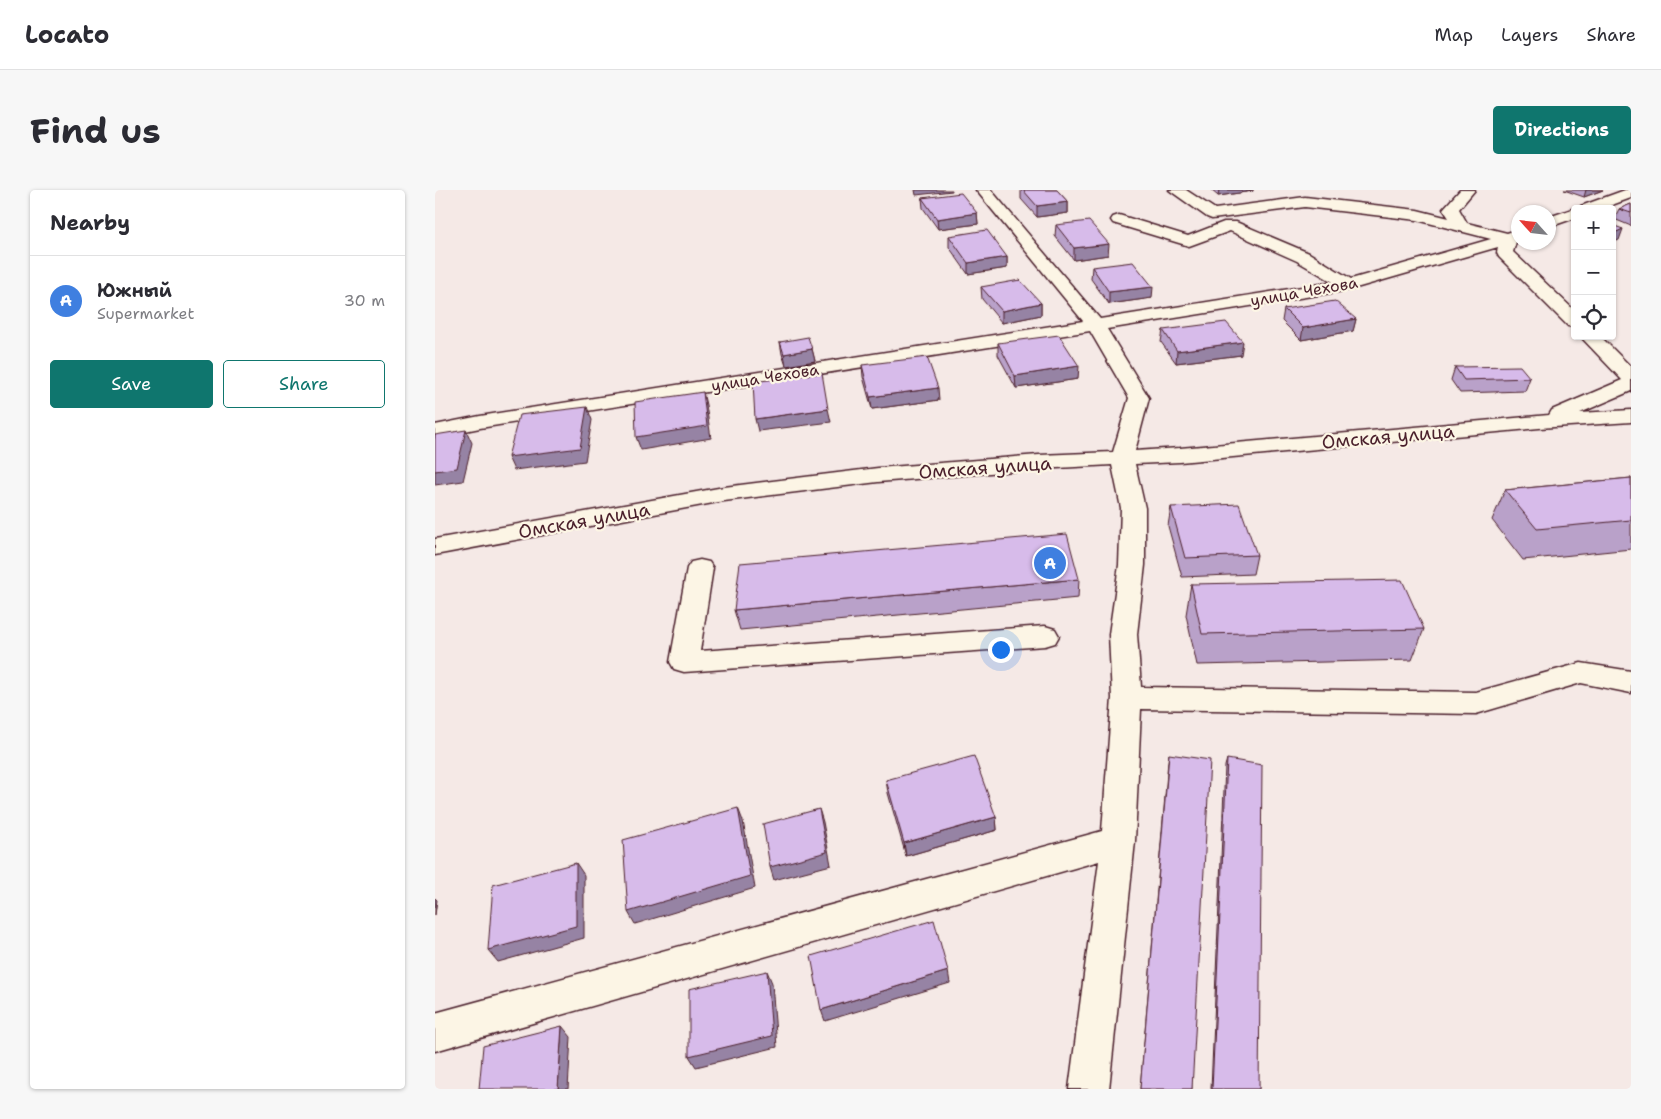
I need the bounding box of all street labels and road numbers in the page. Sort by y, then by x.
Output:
street label: улица Чехова [1249,272,1359,311]
street label: улица Чехова [710,359,820,396]
street label: Омская улица [1320,418,1456,455]
street label: Омская улица [918,450,1053,485]
street label: Омская улица [516,497,652,544]

